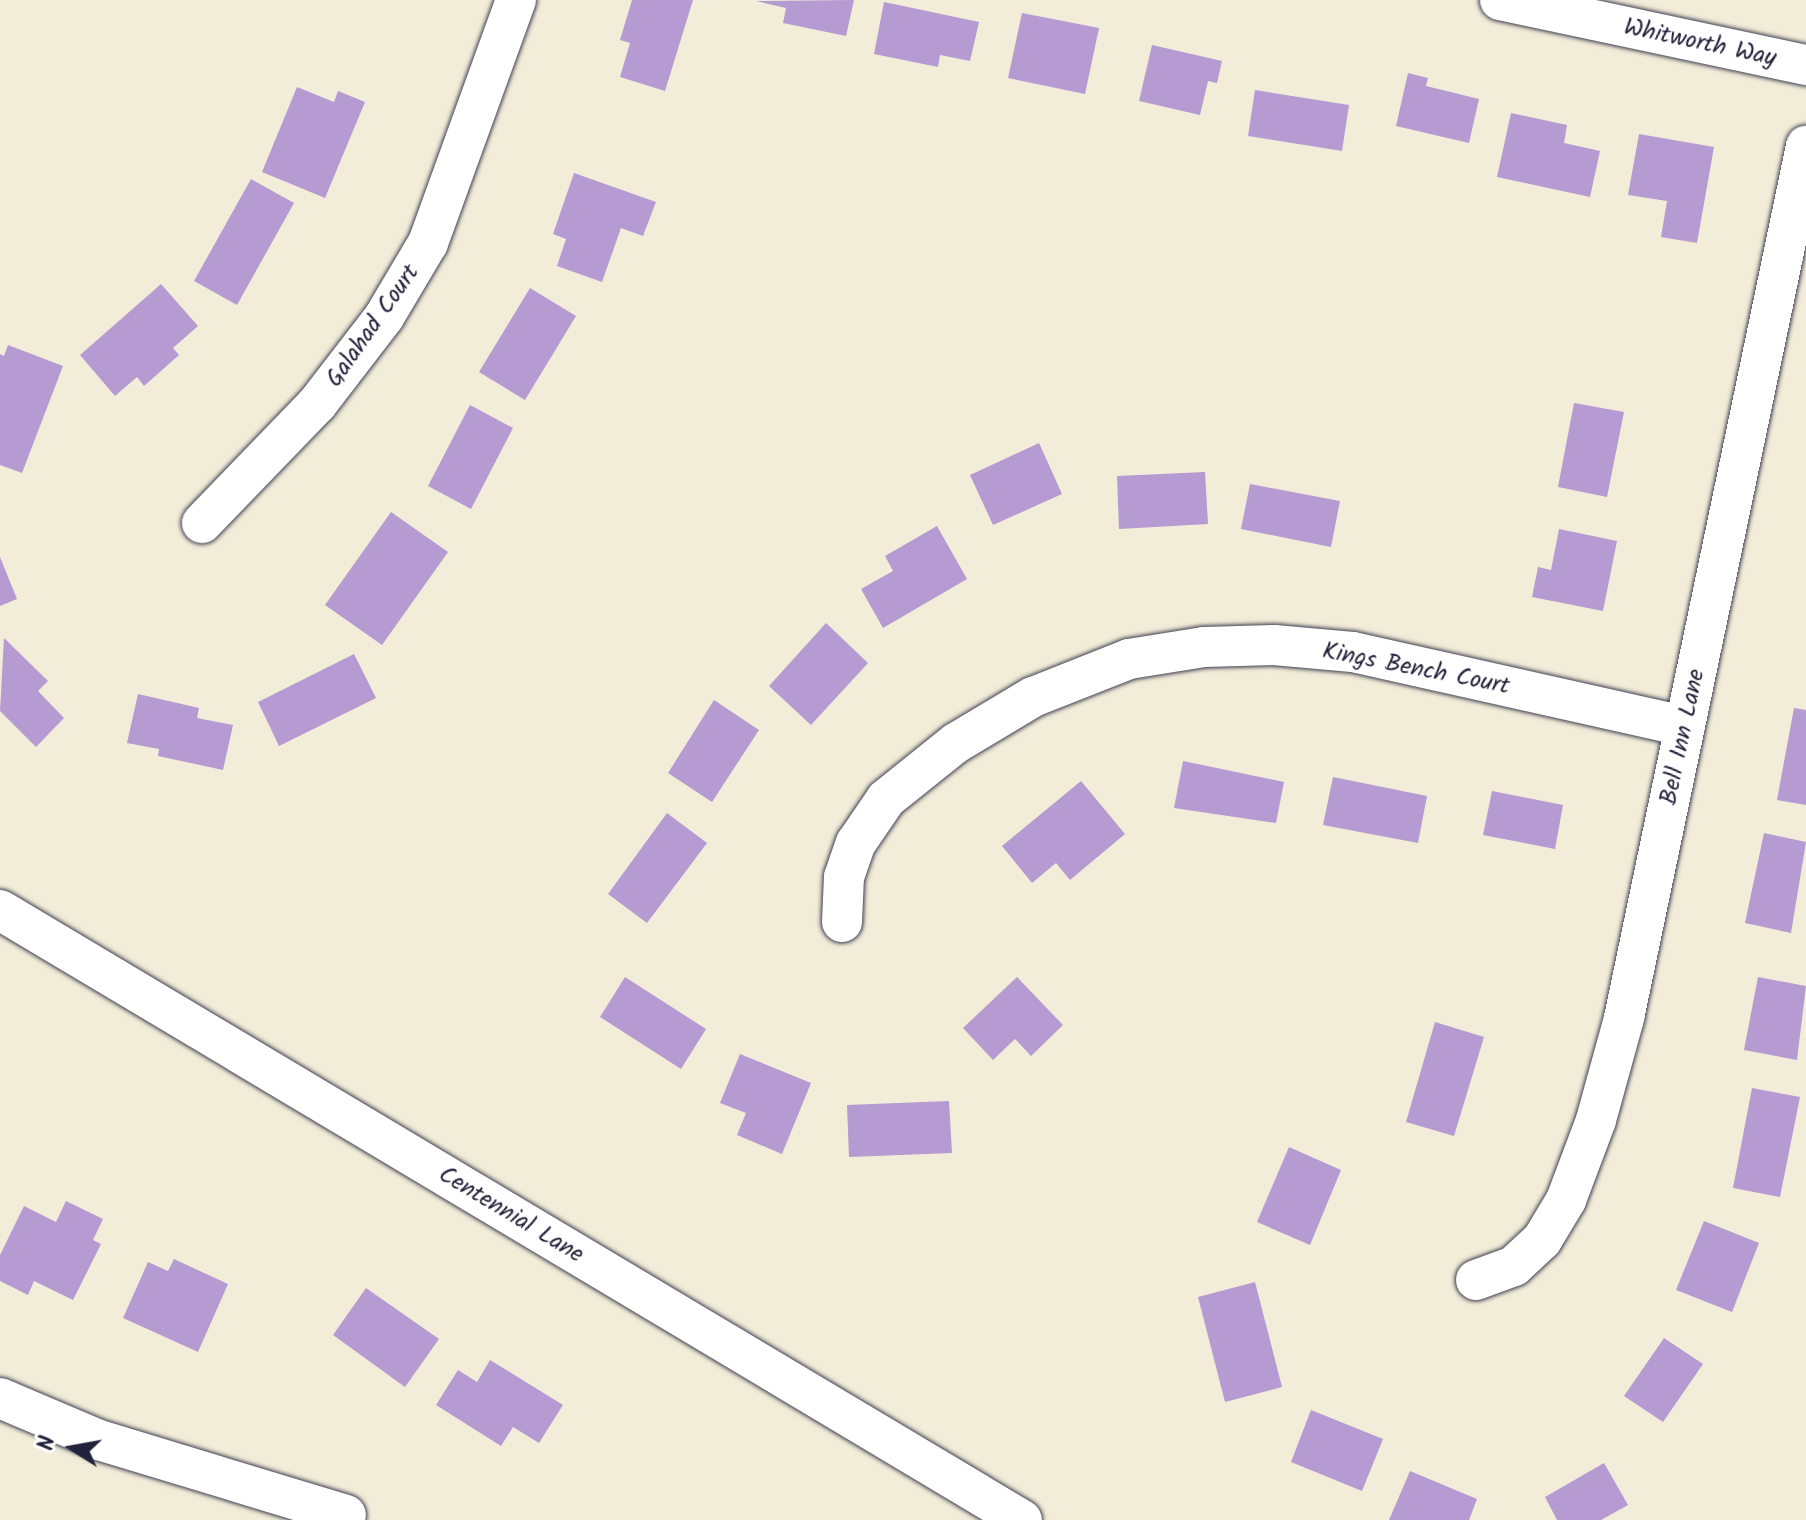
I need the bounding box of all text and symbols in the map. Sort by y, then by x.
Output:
street label: Whitworth Way [1621,13,1779,73]
street label: Galahad Court [320,259,426,393]
street label: Kings Bench Court [1320,637,1512,701]
street label: Bell Inn Lane [1655,666,1711,808]
street label: Centennial Lane [433,1160,589,1270]
north arrow [32,1408,112,1488]
text: N [29,1433,66,1453]

